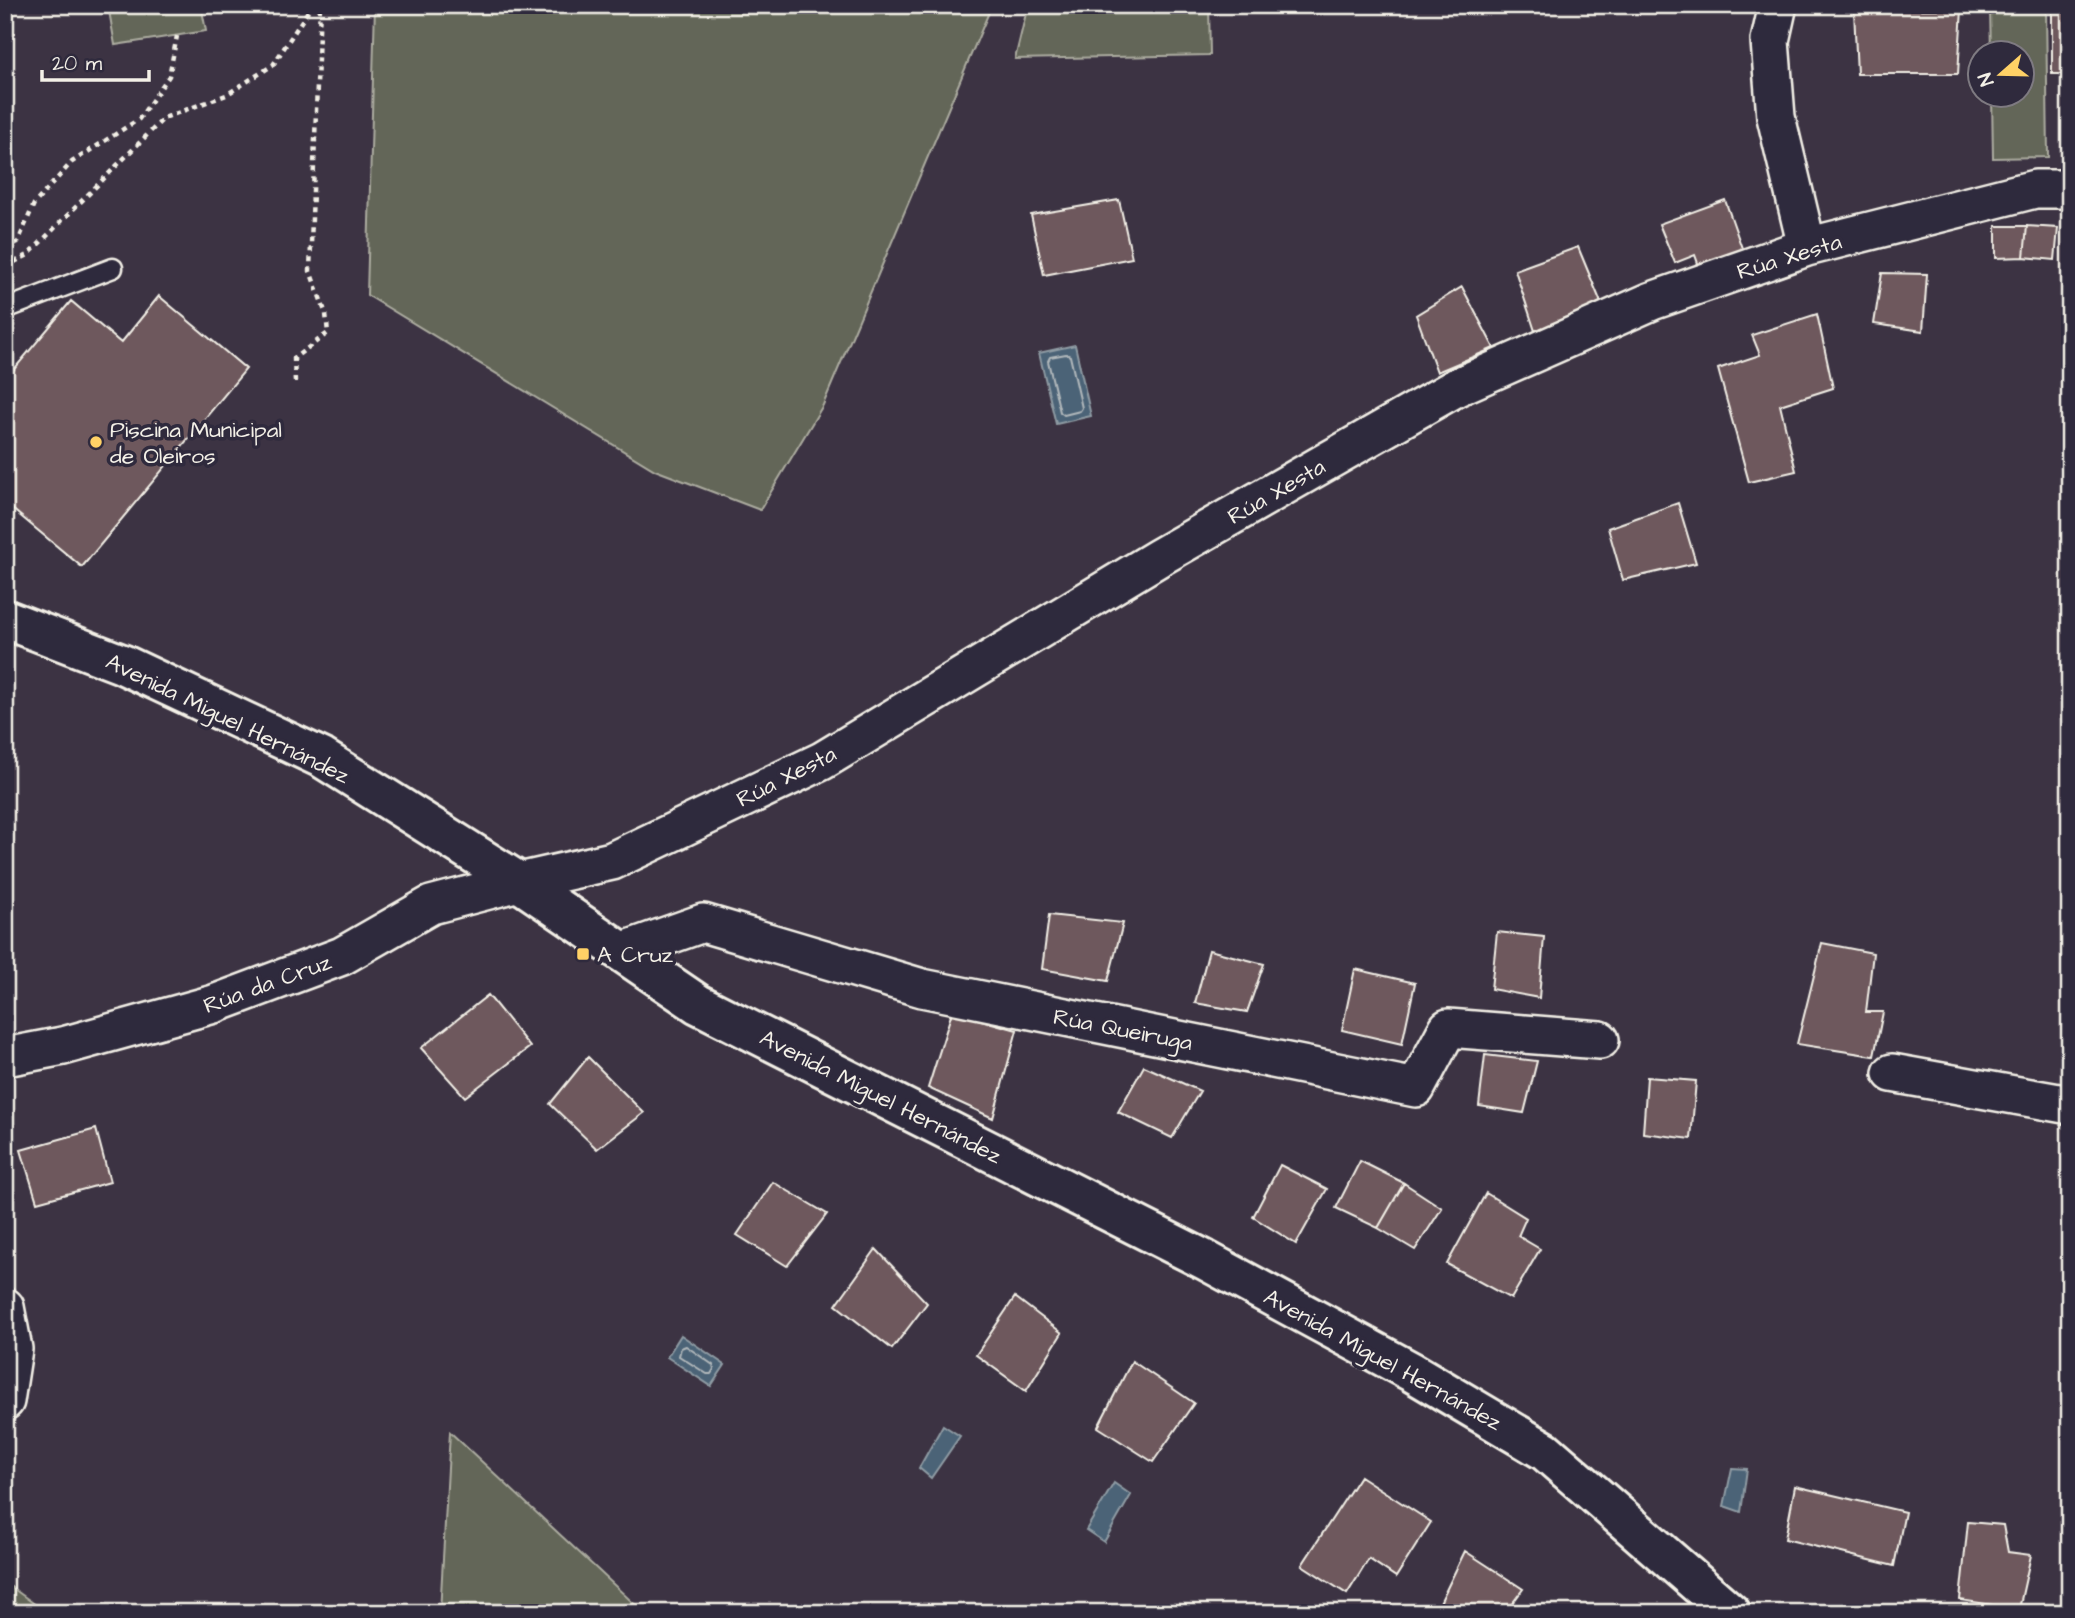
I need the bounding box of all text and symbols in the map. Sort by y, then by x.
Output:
scale bar [42,38,149,82]
north arrow [1966,38,2036,108]
text: 20 m [52,49,103,78]
text: N [1972,69,2001,90]
street label: Rúa Xesta [1733,226,1846,288]
place label: Piscina Municipal de Oleiros [110,414,282,472]
marker: Piscina Municipal de Oleiros [88,434,104,450]
street label: Rúa Xesta [1222,451,1331,533]
street label: Avenida Miguel Hernández [100,646,355,793]
street label: Rúa Xesta [731,738,842,816]
place label: A Cruz [597,939,674,971]
street label: Rúa da Cruz [199,946,336,1022]
marker: A Cruz [575,946,591,962]
street label: Rúa Queiruga [1050,1001,1195,1060]
street label: Avenida Miguel Hernández [754,1022,1008,1173]
street label: Avenida Miguel Hernández [1257,1281,1508,1440]

